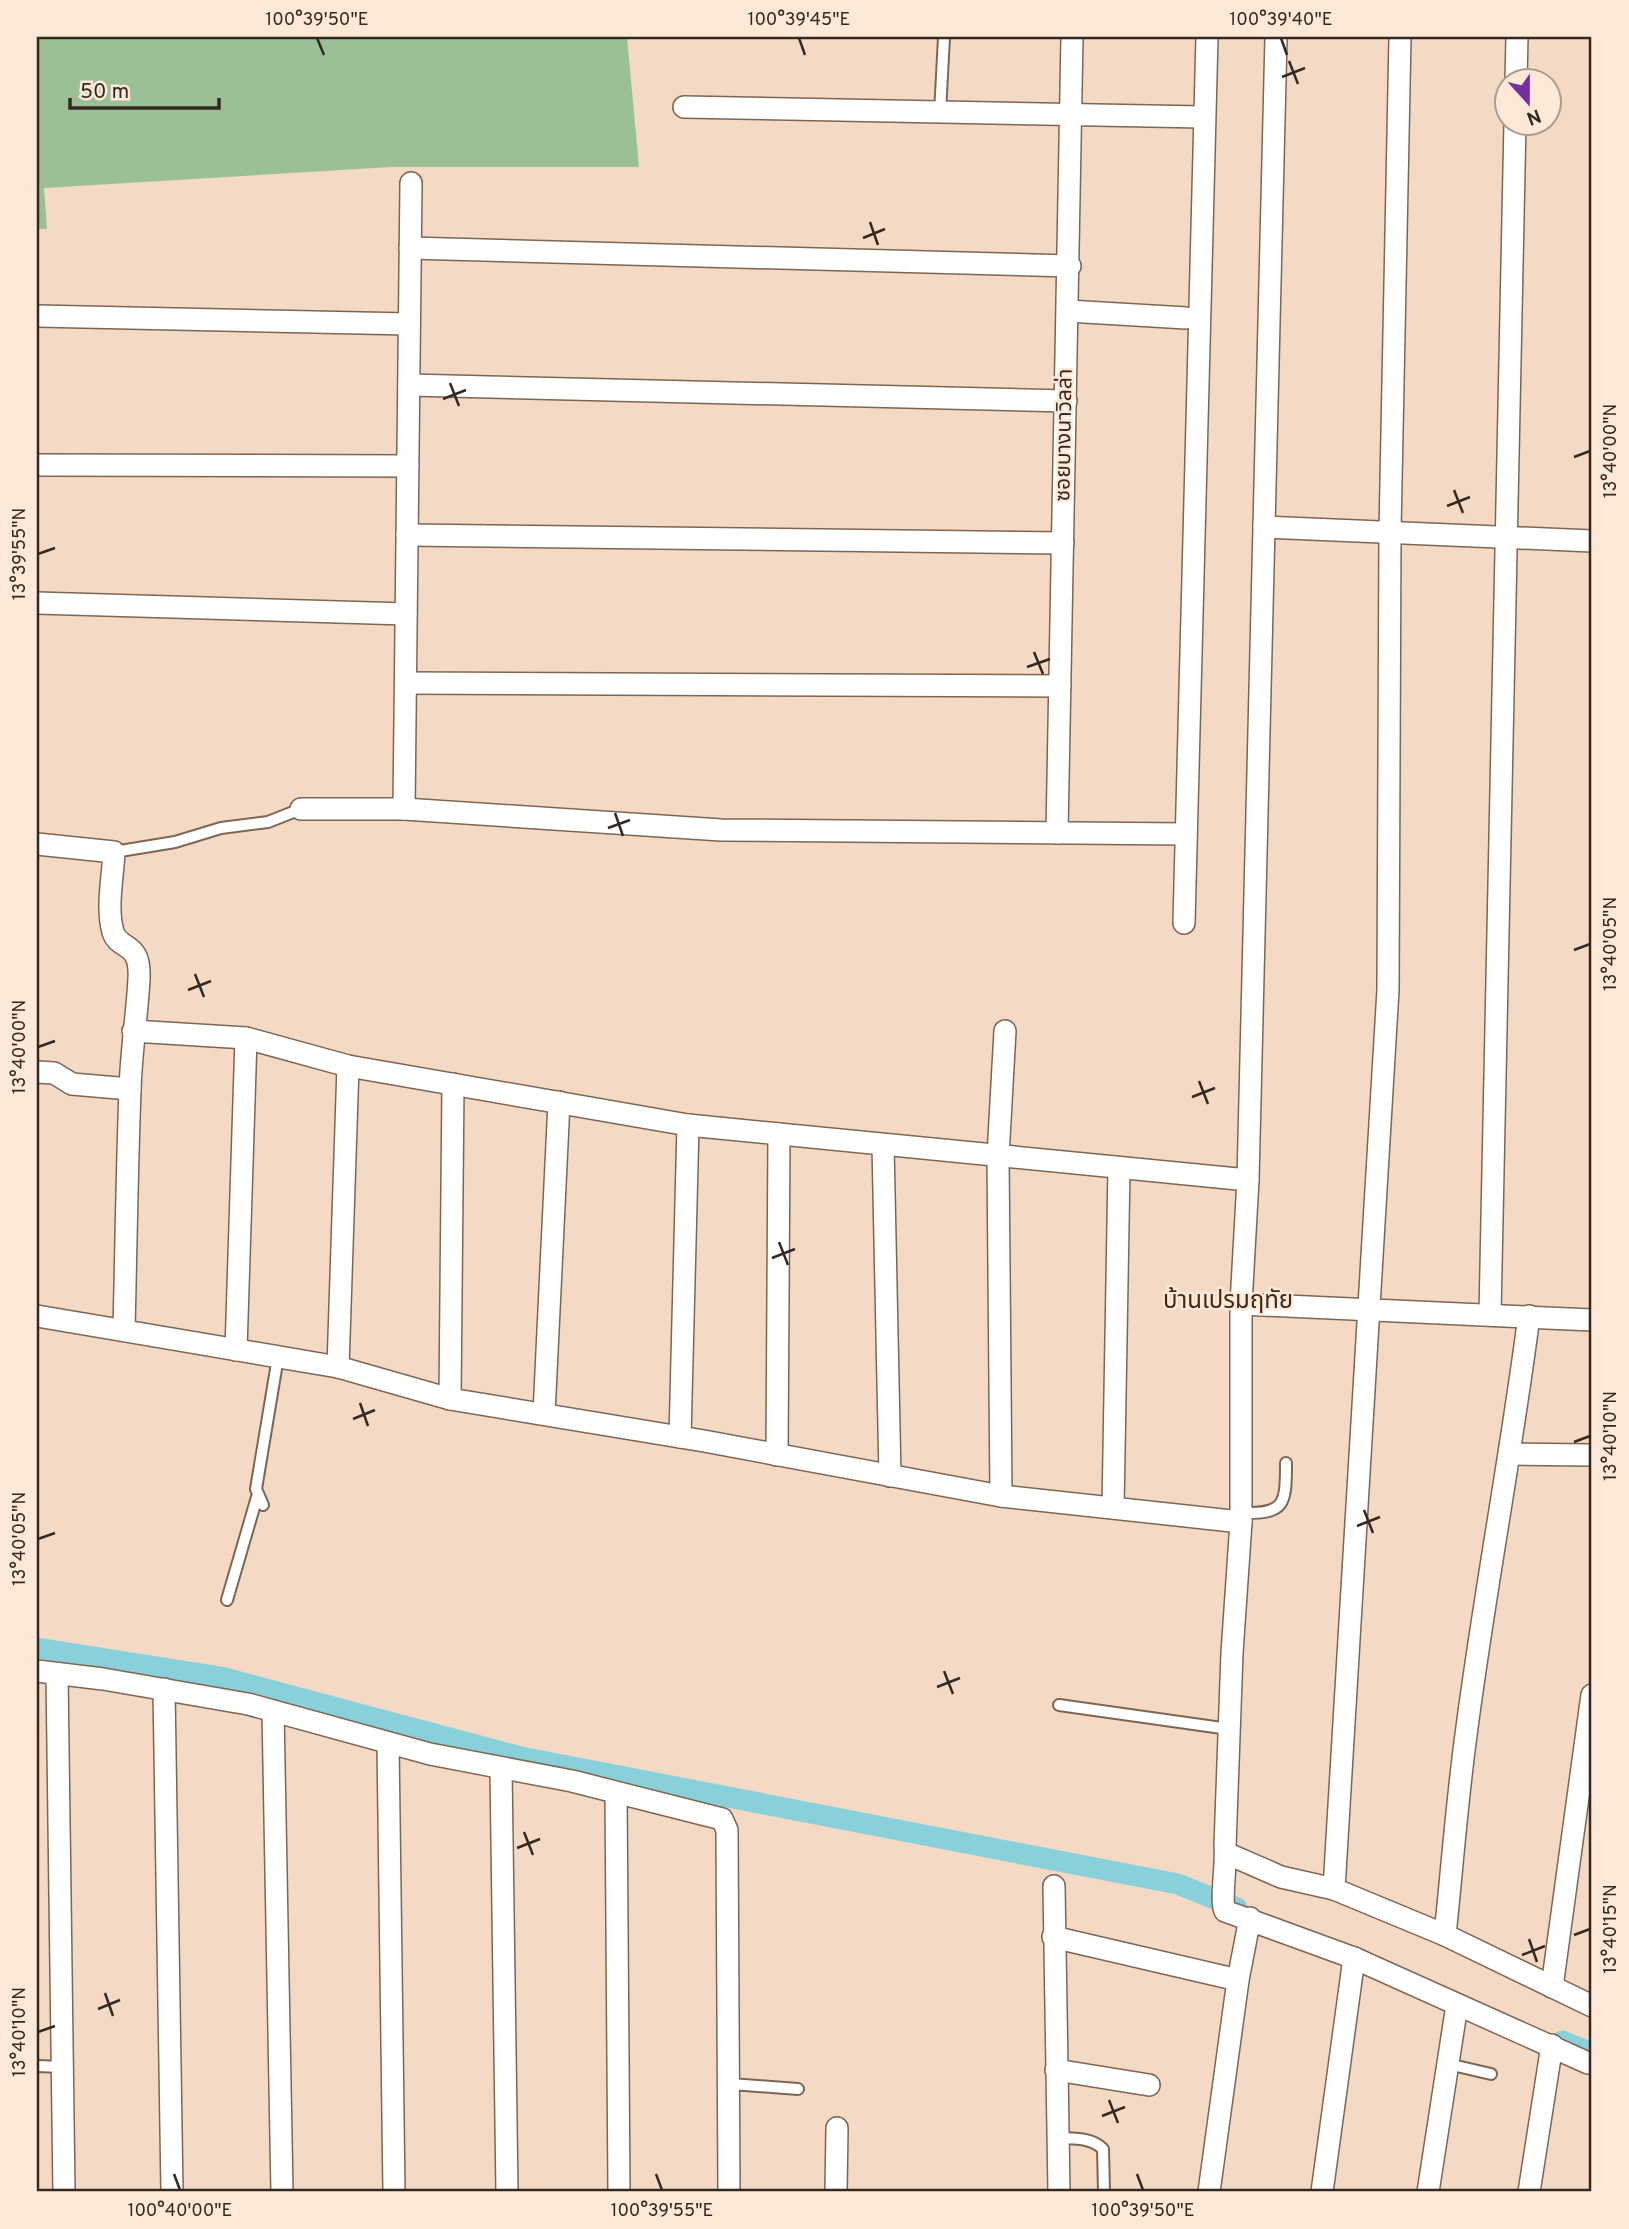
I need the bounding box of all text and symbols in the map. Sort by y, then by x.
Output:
text: 100°39'50"E [266,9,368,32]
text: 100°39'45"E [748,9,850,32]
text: 100°39'40"E [1230,9,1332,32]
scale bar [70,66,219,110]
north arrow [1492,66,1562,136]
text: 50 m [80,79,129,106]
text: N [1523,102,1544,130]
street label: ซอยบางนาวิลล่า [1050,368,1080,502]
text: 13°40'00"N [1600,404,1623,498]
text: 13°39'55"N [9,508,32,600]
text: 13°40'05"N [1600,897,1623,991]
text: 13°40'00"N [9,1000,32,1094]
district label: บ้านเปรมฤทัย [1163,1287,1293,1317]
text: 13°40'10"N [1600,1391,1623,1481]
text: 13°40'05"N [9,1492,32,1586]
text: 13°40'15"N [1600,1884,1623,1974]
text: 13°40'10"N [9,1987,32,2077]
text: 100°40'00"E [128,2200,232,2223]
text: 100°39'55"E [611,2200,713,2223]
text: 100°39'50"E [1092,2200,1194,2223]

